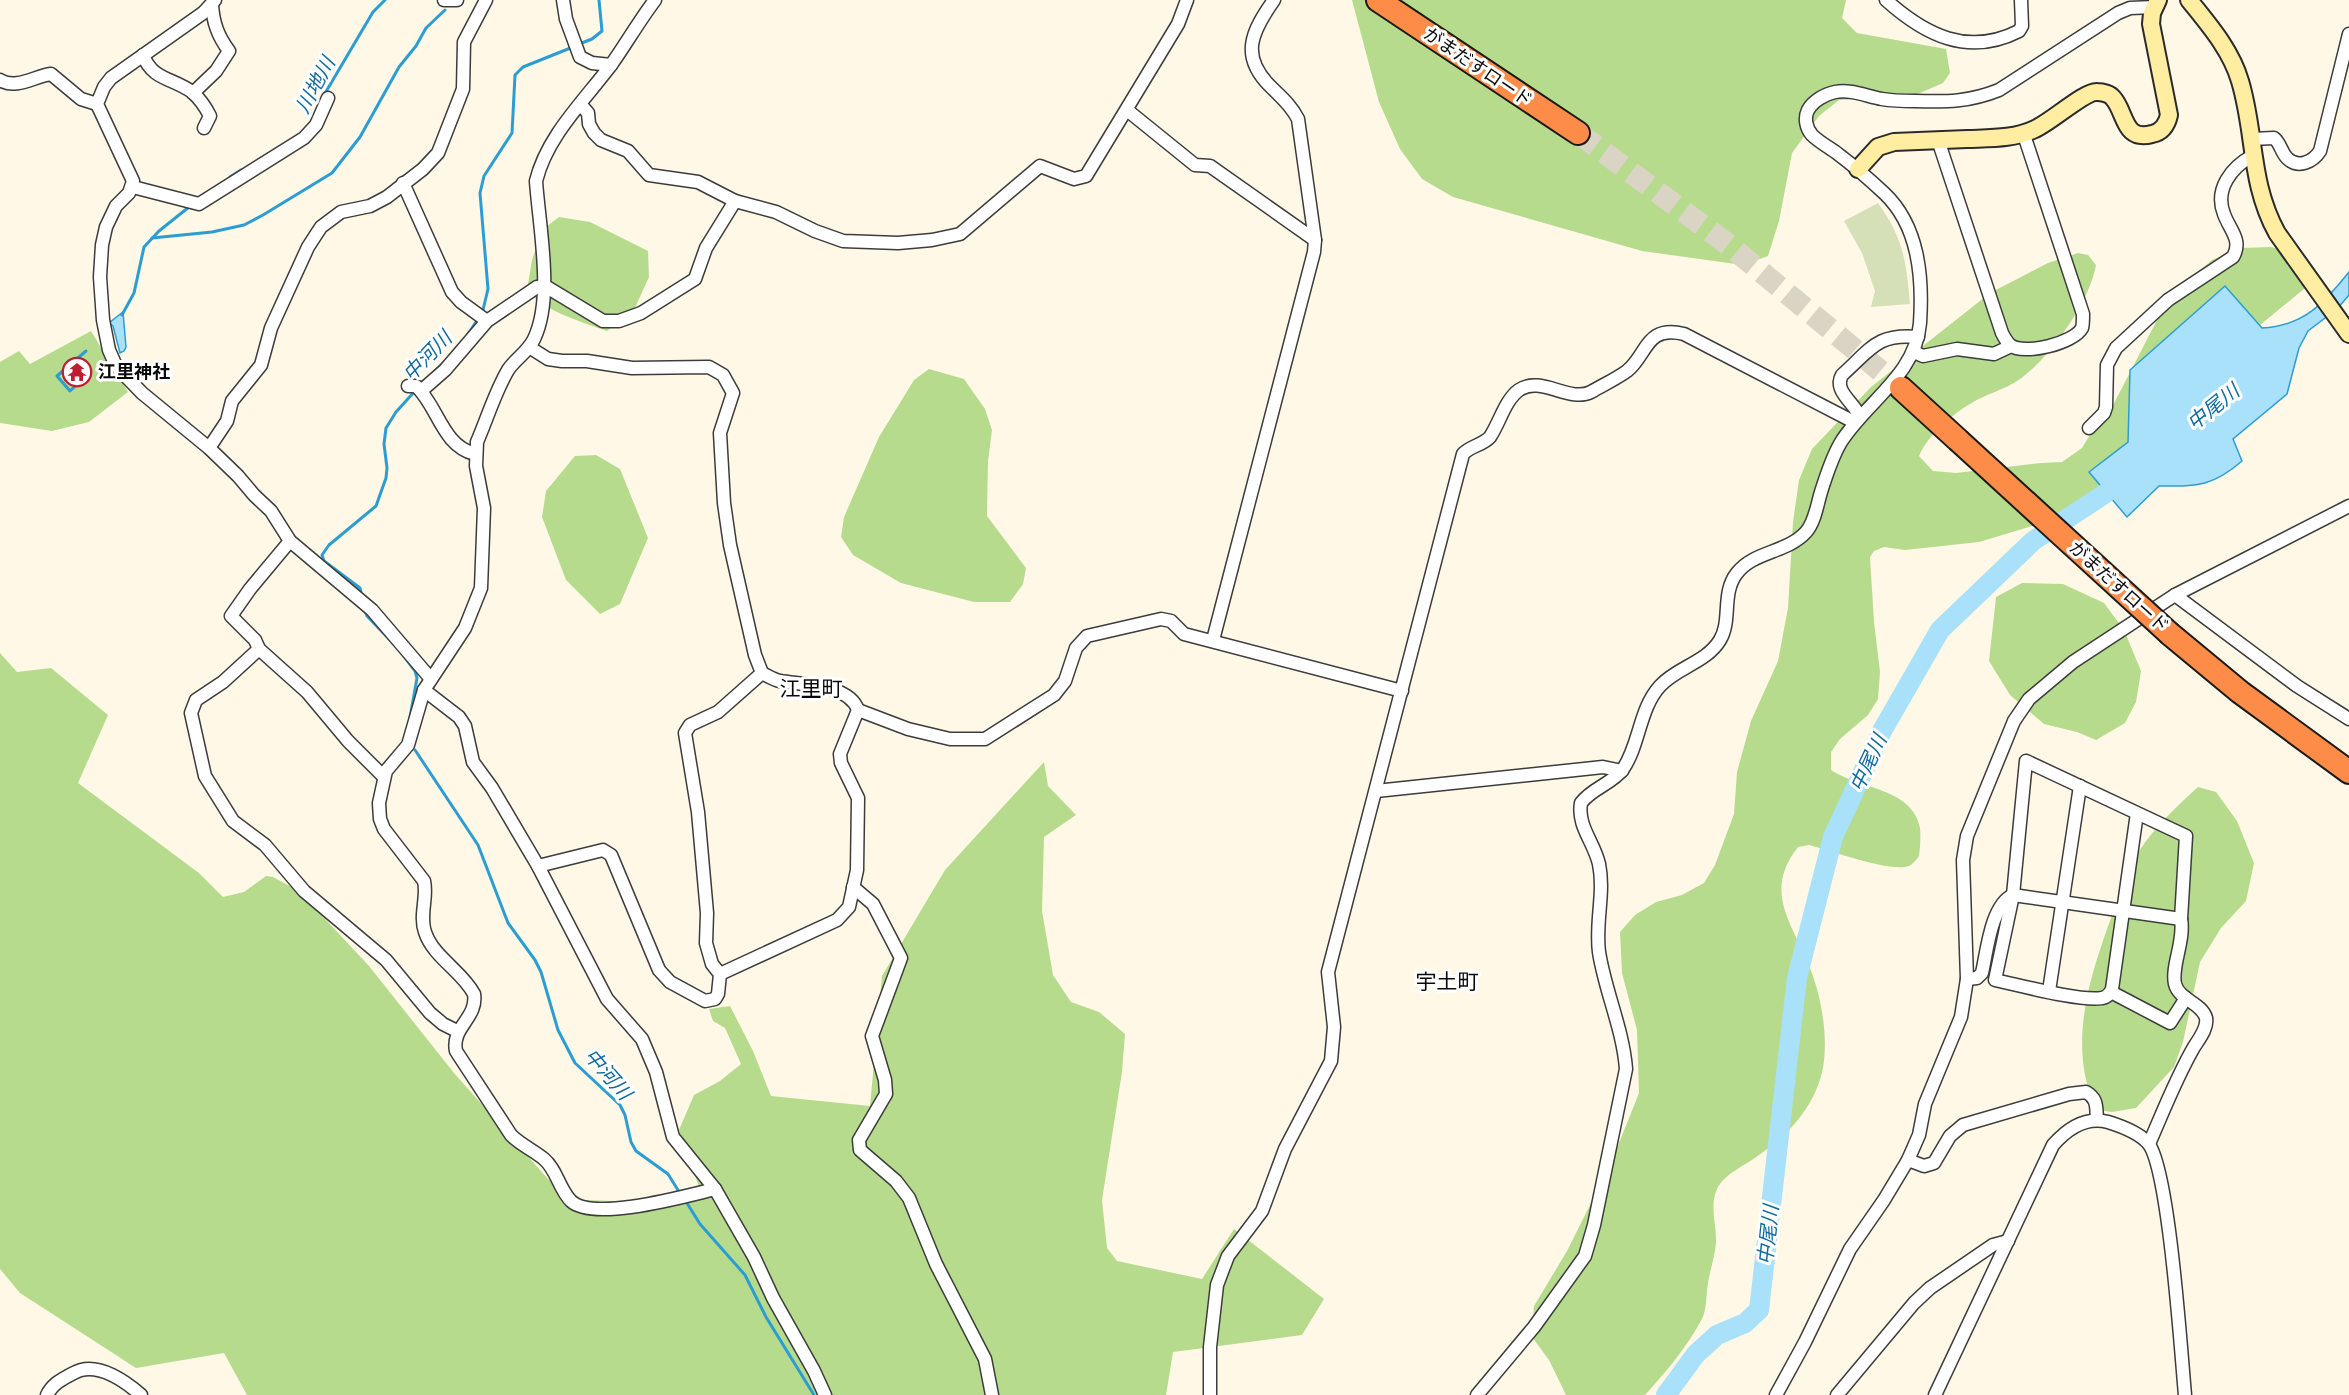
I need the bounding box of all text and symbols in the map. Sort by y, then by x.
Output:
street label: がまだすロード [1420,23,1536,111]
water label: 川地川 [290,51,341,117]
water label: 中河川 [398,325,458,386]
temple icon: 江里神社 [61,356,93,388]
place label: 江里神社 [98,361,170,383]
water label: 中尾川 [2182,378,2245,435]
street label: がまだすロード [2065,537,2173,637]
district label: 江里町 [780,676,843,702]
water label: 中尾川 [1844,729,1892,795]
district label: 宇土町 [1416,969,1479,995]
water label: 中河川 [579,1043,638,1106]
water label: 中尾川 [1753,1202,1783,1266]

